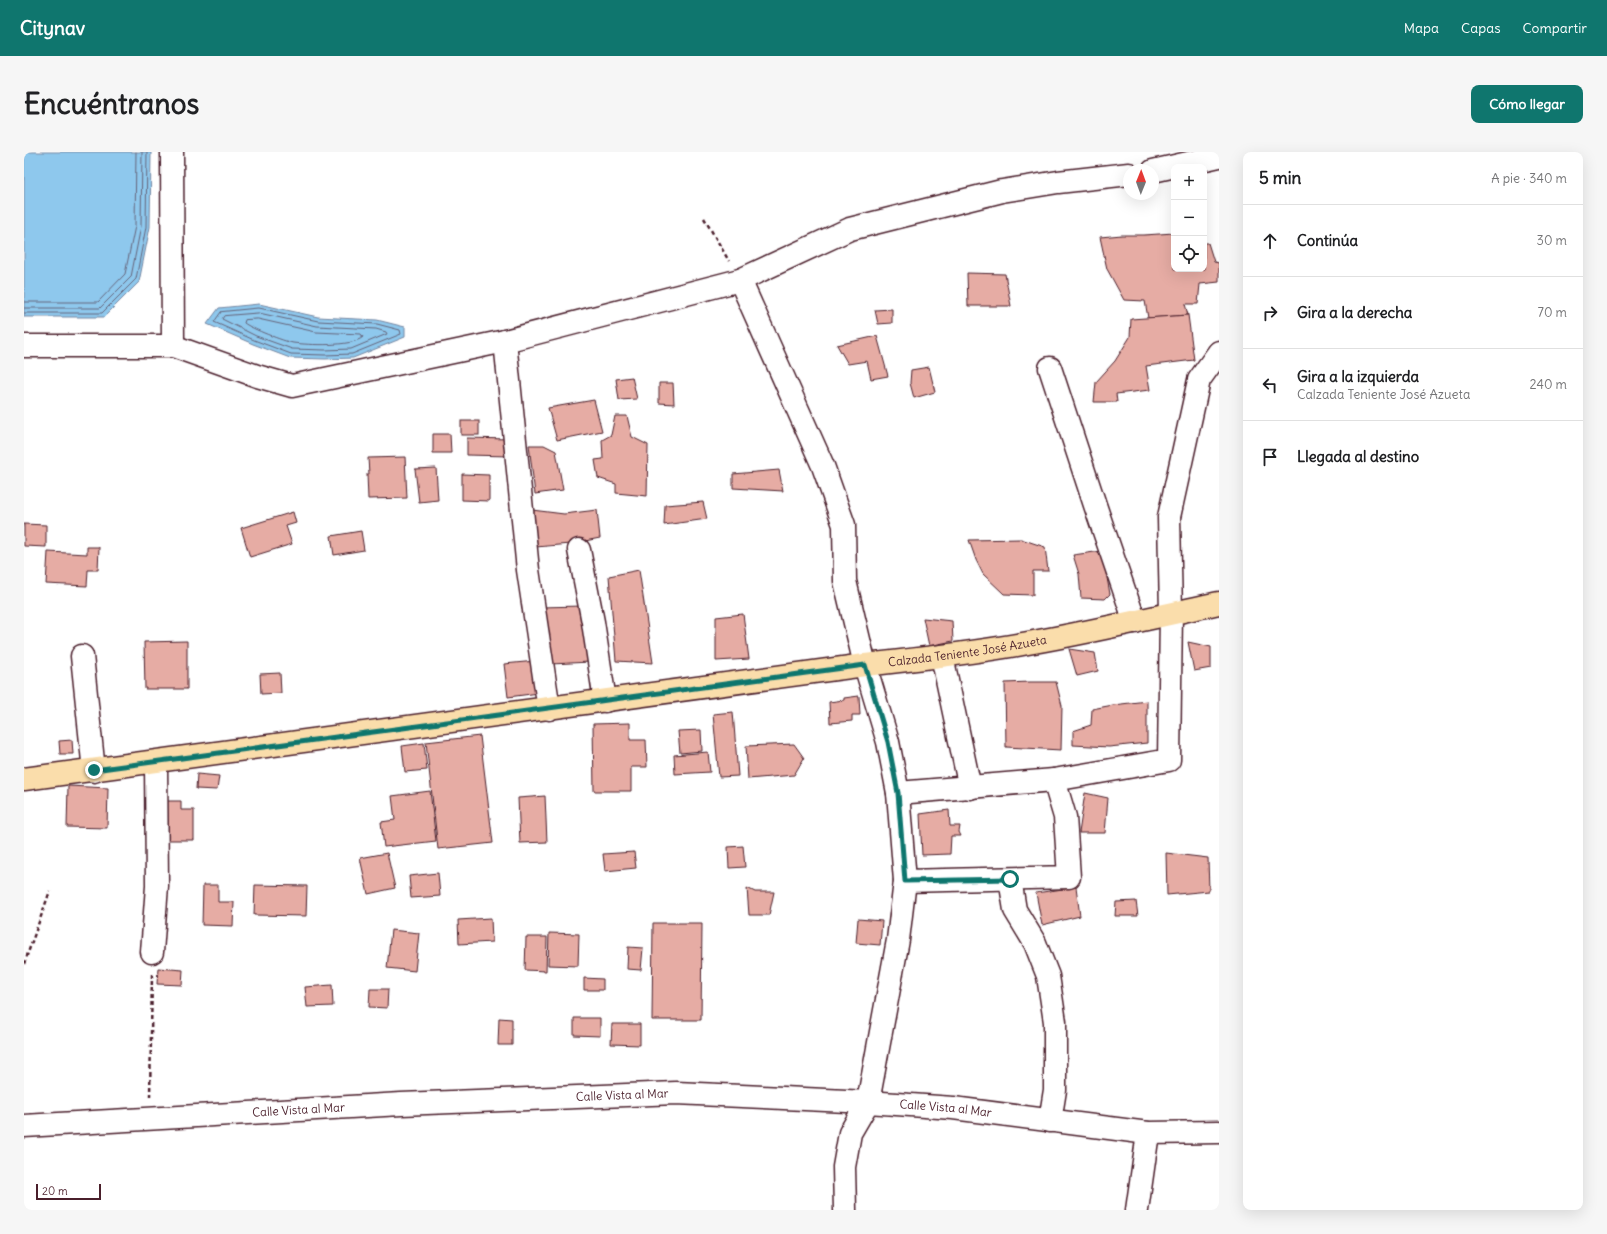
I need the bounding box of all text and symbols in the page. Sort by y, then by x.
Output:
text: Citynav [20,16,85,40]
text: Mapa [1404,19,1439,37]
text: Capas [1461,19,1501,37]
text: Compartir [1523,19,1587,37]
button: Cómo llegar [1471,85,1583,123]
text: Encuéntranos [24,86,199,122]
north arrow [1123,164,1159,200]
map controls [1171,164,1207,272]
button: + [1171,164,1207,200]
text: 5 min [1259,167,1301,189]
text: A pie · 340 m [1491,170,1567,187]
button: − [1171,200,1207,236]
icon: ahead [1259,230,1281,252]
text: Continúa [1297,231,1358,250]
text: 30 m [1537,232,1567,249]
button: locate [1171,236,1207,272]
icon: right [1259,302,1281,324]
text: Gira a la derecha [1297,303,1412,322]
text: 70 m [1538,304,1567,321]
text: Gira a la izquierda [1297,367,1419,386]
icon: left [1259,374,1281,396]
text: 240 m [1530,376,1567,393]
text: Calzada Teniente José Azueta [1297,386,1470,403]
icon: arrive [1259,446,1281,468]
text: Llegada al destino [1297,447,1419,466]
street label: Calzada Teniente José Azueta [887,632,1048,669]
route end [85,761,103,779]
route start [1001,870,1019,888]
street label: Calle Vista al Mar [576,1085,669,1104]
street label: Calle Vista al Mar [899,1096,993,1120]
street label: Calle Vista al Mar [252,1099,345,1120]
scale bar [36,1182,101,1201]
text: 20 m [42,1184,68,1198]

